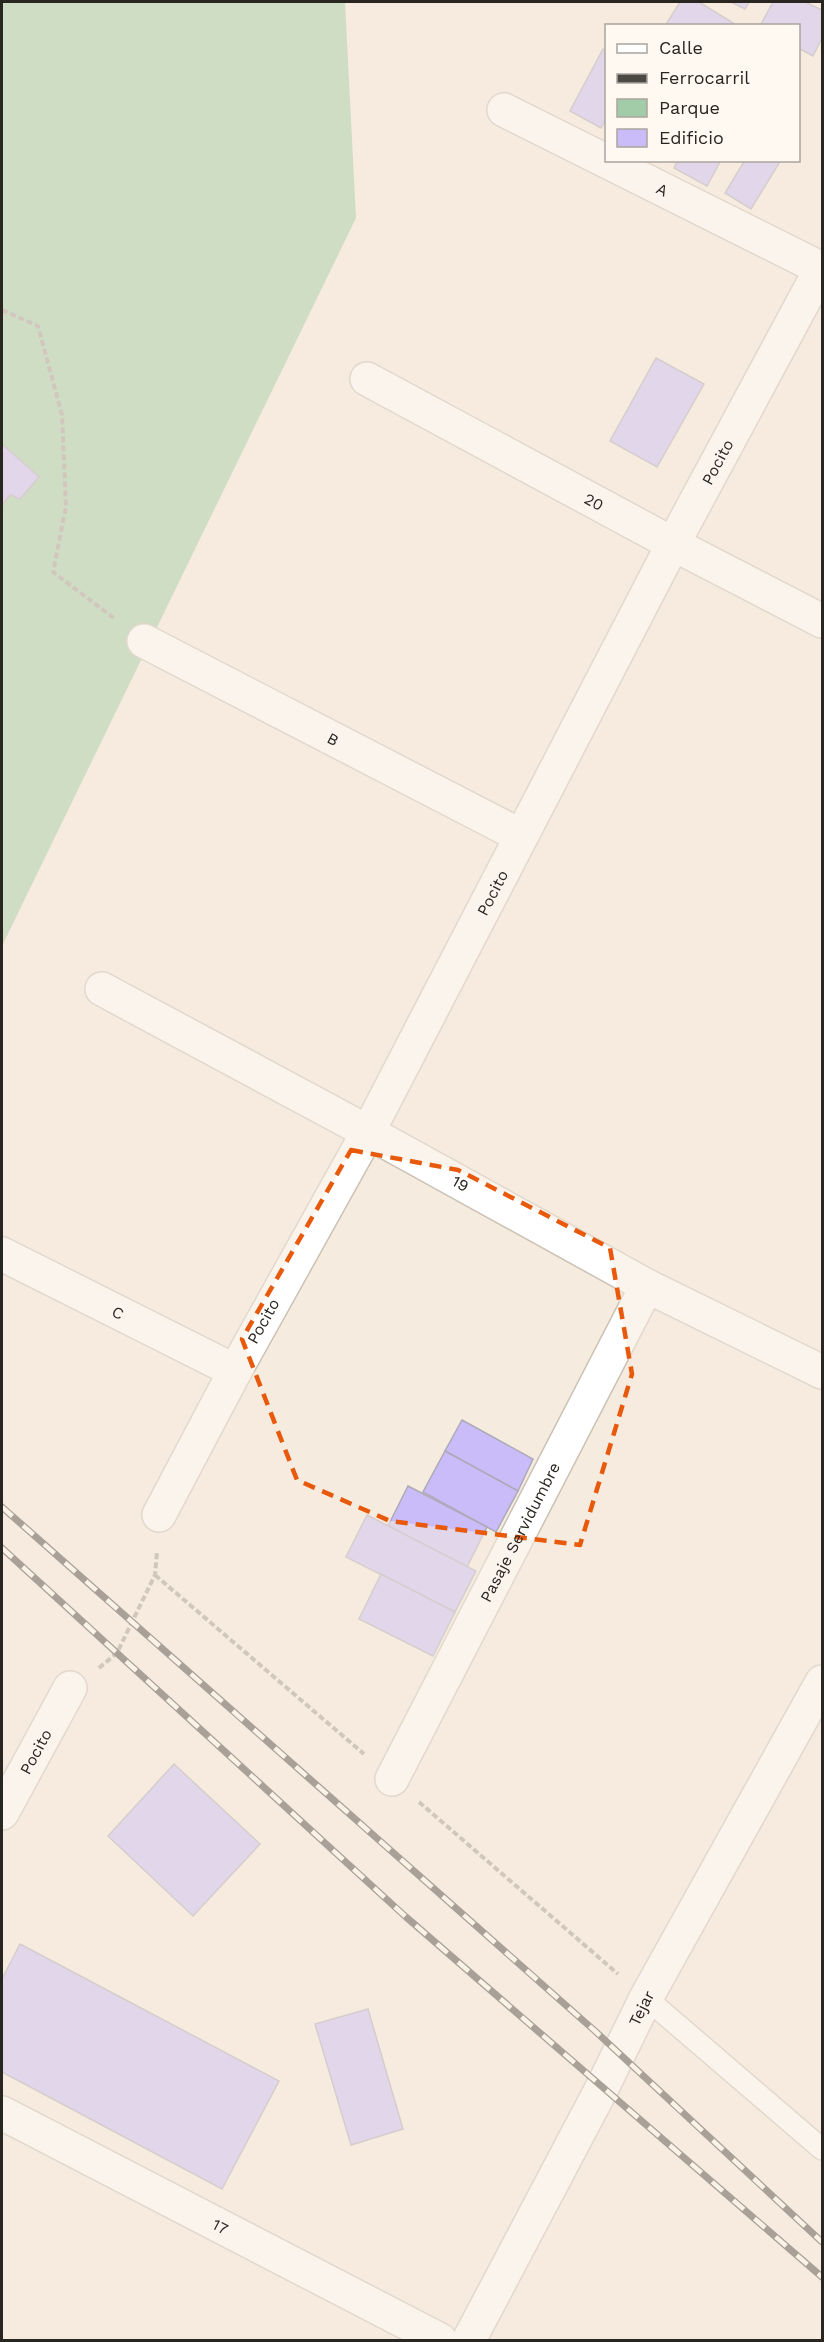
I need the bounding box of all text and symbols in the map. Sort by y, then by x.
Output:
legend [605,24,800,162]
text: Calle [659,37,703,58]
text: Ferrocarril [659,67,750,88]
text: Parque [659,97,720,118]
text: Edificio [659,127,724,148]
street label: A [653,178,672,200]
street label: Pocito [697,436,737,488]
street label: 20 [581,489,607,514]
street label: B [324,728,342,750]
street label: Pocito [472,867,512,919]
street label: 19 [449,1171,472,1195]
street label: Pocito [243,1295,283,1347]
street label: C [109,1301,127,1323]
street label: Pasaje Servidumbre [476,1459,564,1605]
street label: Pocito [15,1726,55,1777]
street label: Tejar [624,1987,658,2029]
street label: 17 [209,2214,232,2238]

